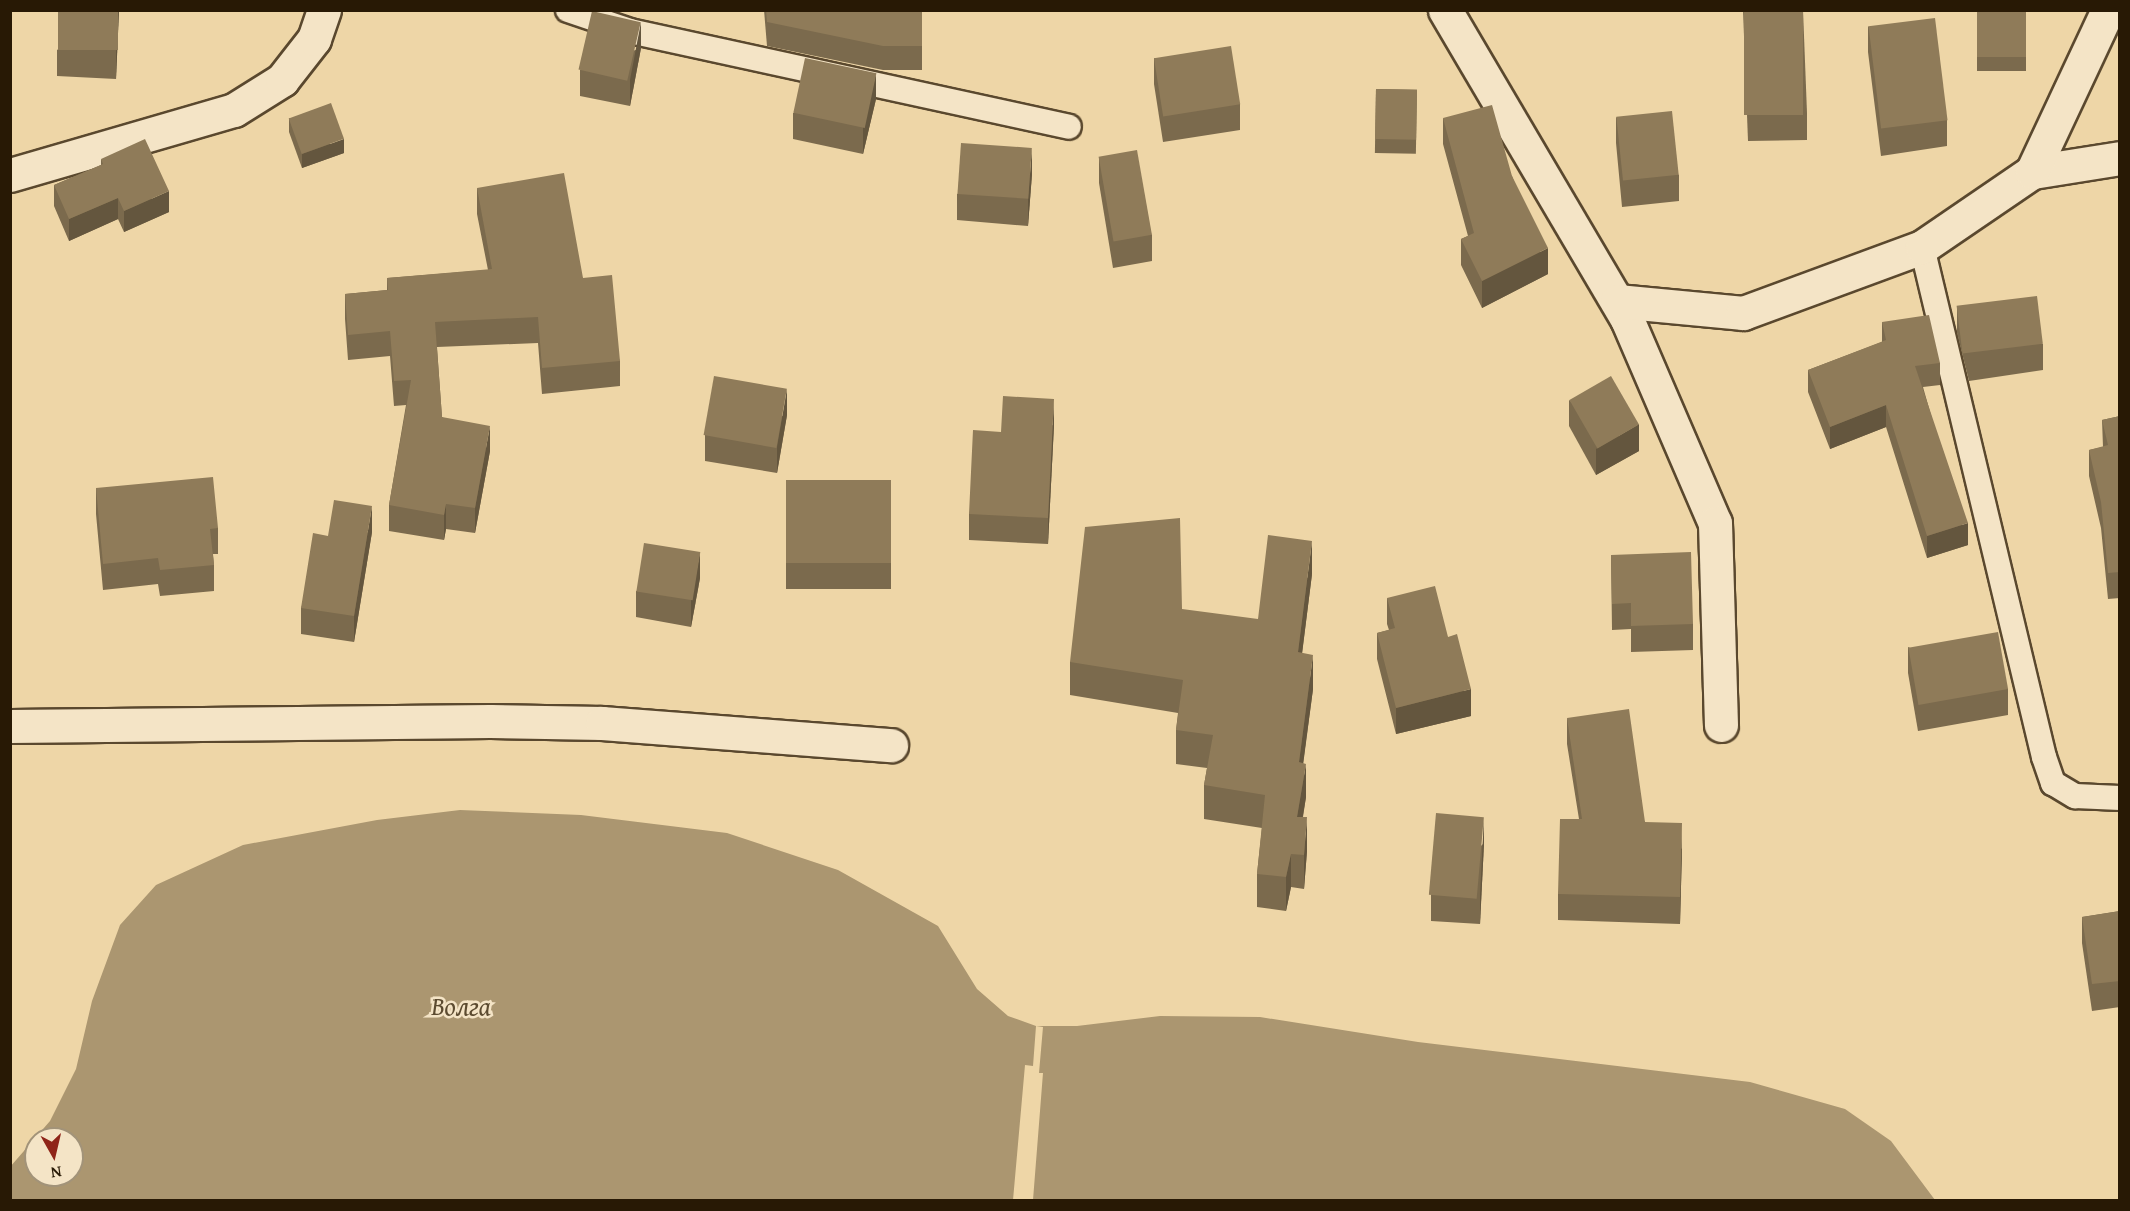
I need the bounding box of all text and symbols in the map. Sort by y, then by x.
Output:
water label: Волга [431,990,491,1022]
north arrow [24,1127,84,1187]
text: N [49,1160,63,1185]

